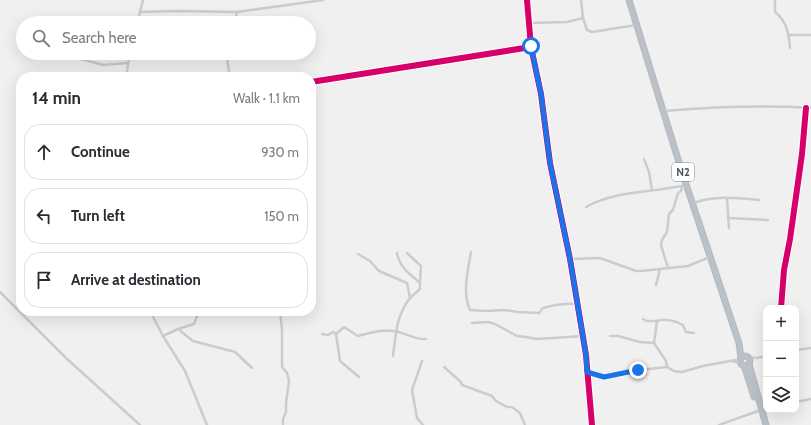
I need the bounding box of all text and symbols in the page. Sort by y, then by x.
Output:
search box [16,16,316,60]
icon: search [30,27,52,49]
text: Search here [62,29,137,47]
route start [522,37,540,55]
text: 14 min [32,88,81,108]
text: Walk · 1.1 km [233,90,300,106]
icon: ahead [33,141,55,163]
text: Continue [71,143,130,161]
text: 930 m [261,144,299,160]
road number: N2 [672,163,694,181]
icon: left [33,205,55,227]
text: Turn left [71,207,125,225]
text: 150 m [264,208,299,224]
icon: arrive [33,269,55,291]
text: Arrive at destination [71,271,201,289]
map controls [763,305,799,413]
button: + [763,305,799,341]
button: − [763,341,799,377]
route end [629,361,647,379]
button: layers [763,377,799,413]

